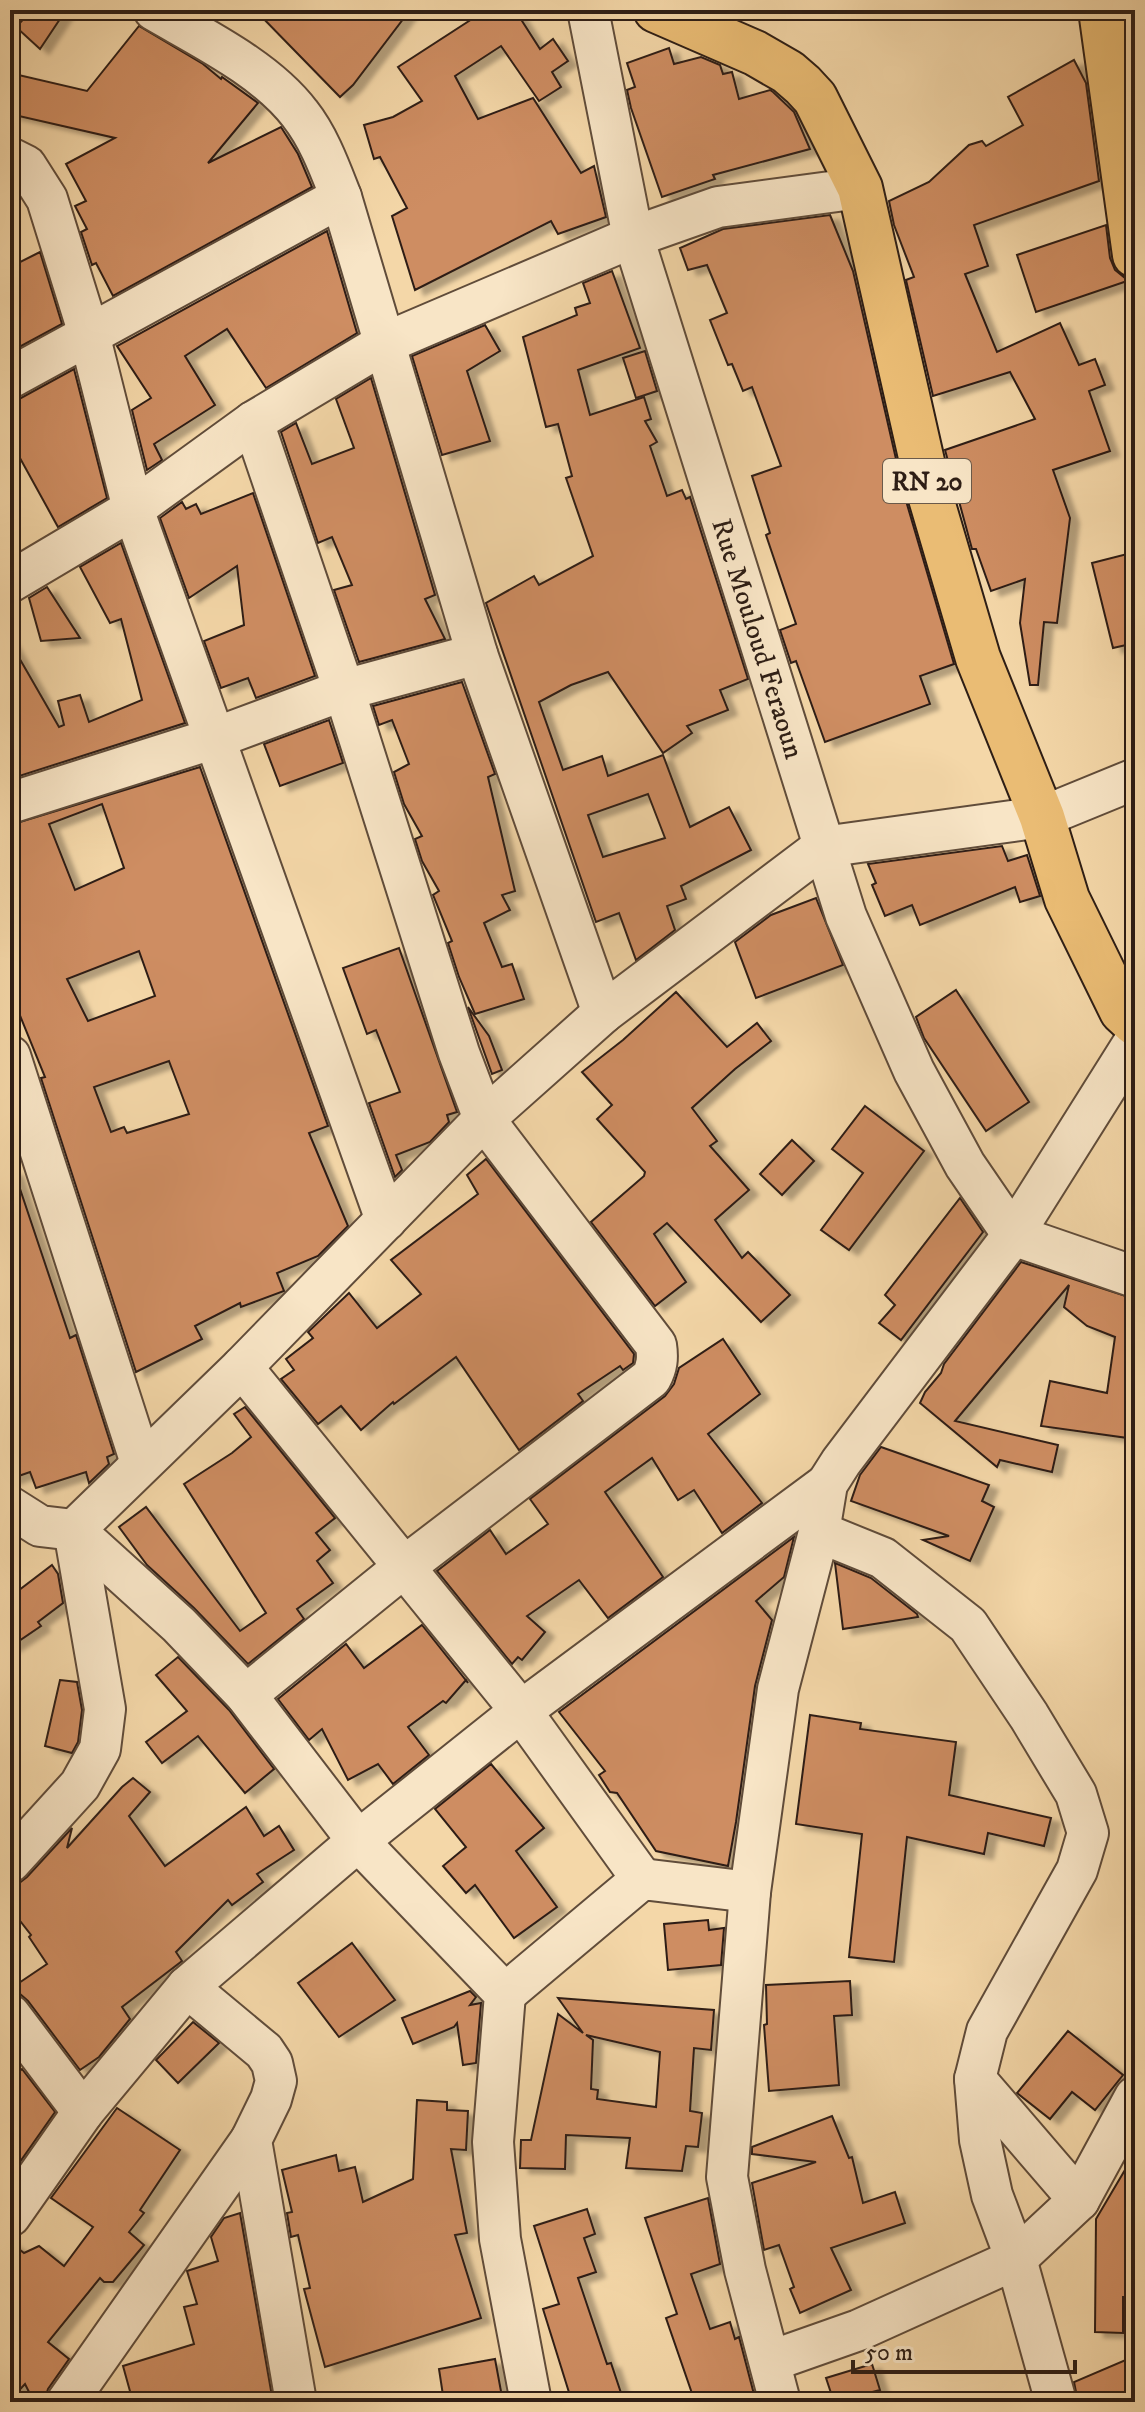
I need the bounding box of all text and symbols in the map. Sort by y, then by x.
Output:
road number: RN 20 [883,459,971,503]
street label: Rue Mouloud Feraoun [703,514,812,764]
scale bar [853,2324,1075,2374]
text: 50 m [865,2338,913,2368]

